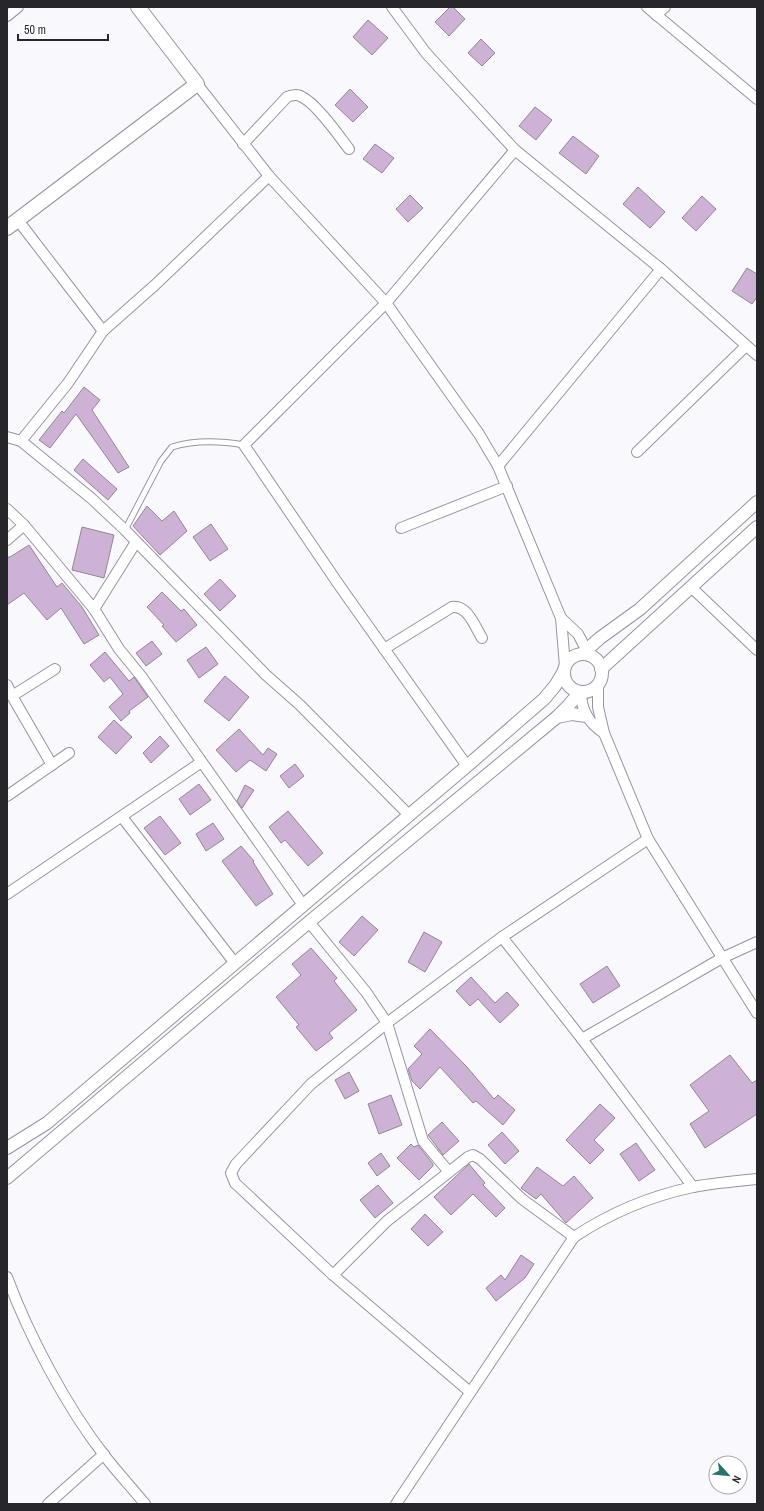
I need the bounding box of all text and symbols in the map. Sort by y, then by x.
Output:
scale bar [18,16,108,42]
text: 50 m [24,22,46,38]
north arrow [708,1455,748,1495]
text: N [729,1473,745,1486]

